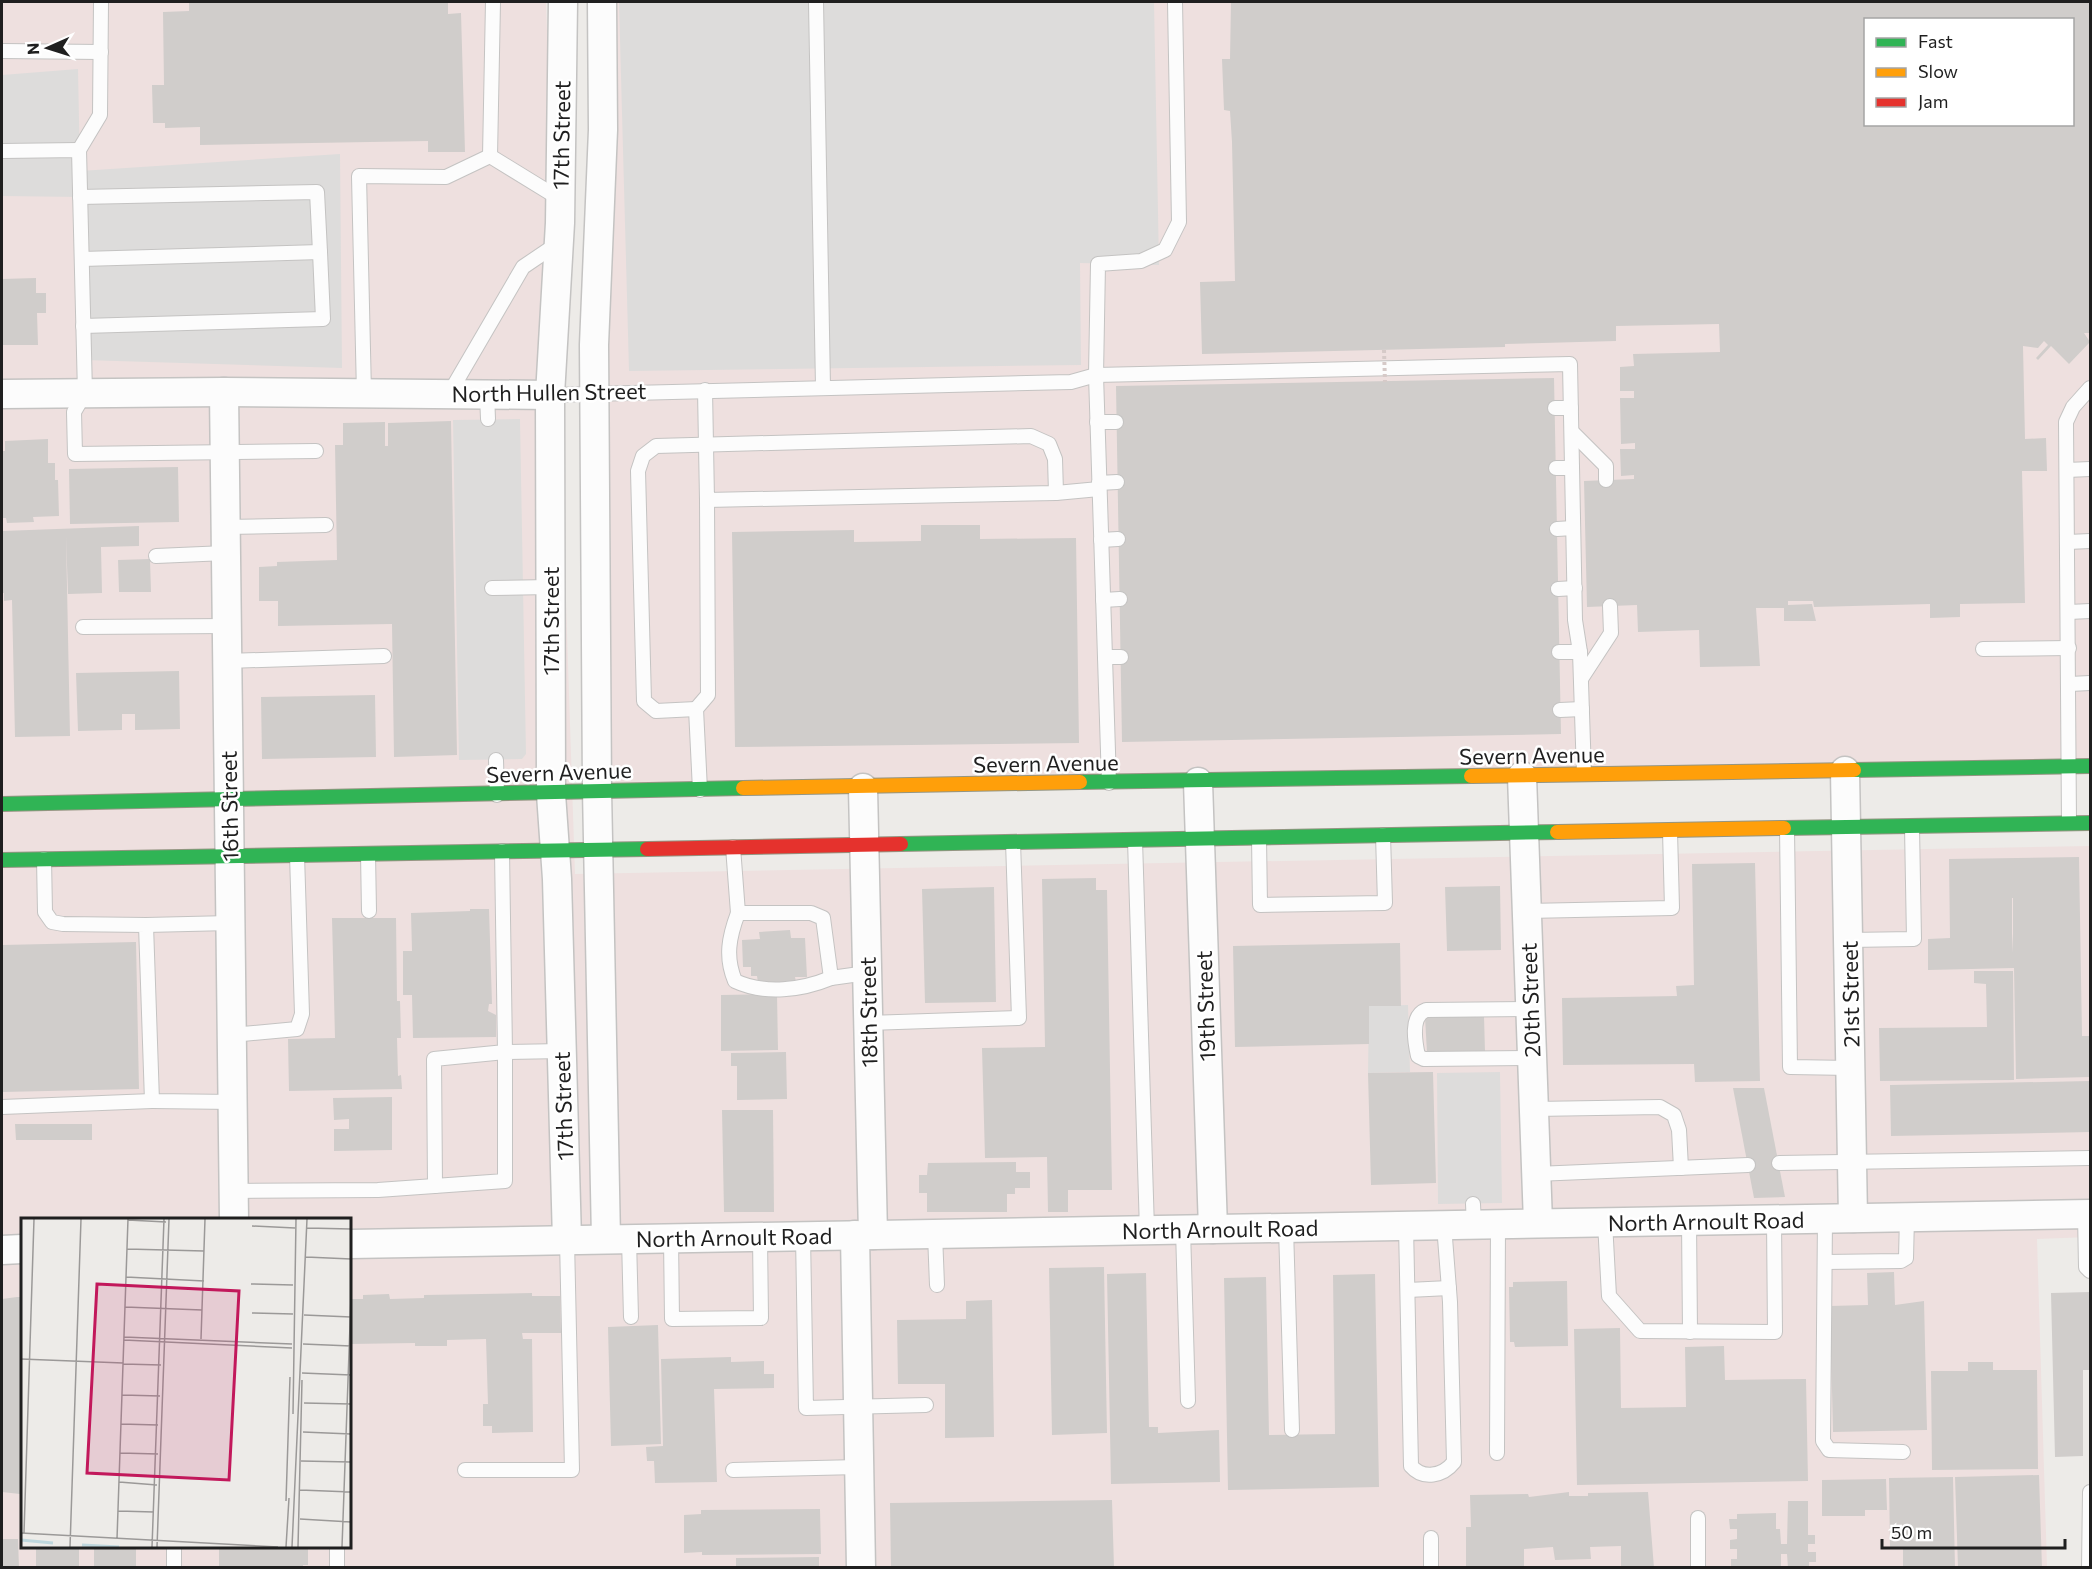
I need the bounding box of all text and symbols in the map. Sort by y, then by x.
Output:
north arrow [18,18,78,78]
legend [1864,18,2074,126]
text: Fast [1918,30,1953,52]
text: N [23,42,42,55]
text: Slow [1918,60,1958,82]
street label: 17th Street [547,80,575,190]
text: Jam [1918,90,1948,112]
street label: North Hullen Street [451,377,647,407]
street label: 17th Street [537,566,564,676]
street label: Severn Avenue [1459,740,1605,770]
street label: Severn Avenue [973,748,1119,778]
street label: 16th Street [215,750,243,862]
street label: Severn Avenue [486,756,632,788]
street label: 21st Street [1836,940,1864,1048]
street label: 20th Street [1515,942,1545,1058]
street label: 19th Street [1190,950,1220,1062]
street label: 18th Street [854,956,882,1068]
street label: 17th Street [548,1051,578,1161]
street label: North Arnoult Road [1607,1206,1805,1236]
street label: North Arnoult Road [1121,1214,1319,1244]
inset map [21,1218,351,1548]
street label: North Arnoult Road [635,1222,833,1252]
scale bar [1882,1512,2065,1550]
text: 50 m [1891,1521,1932,1543]

